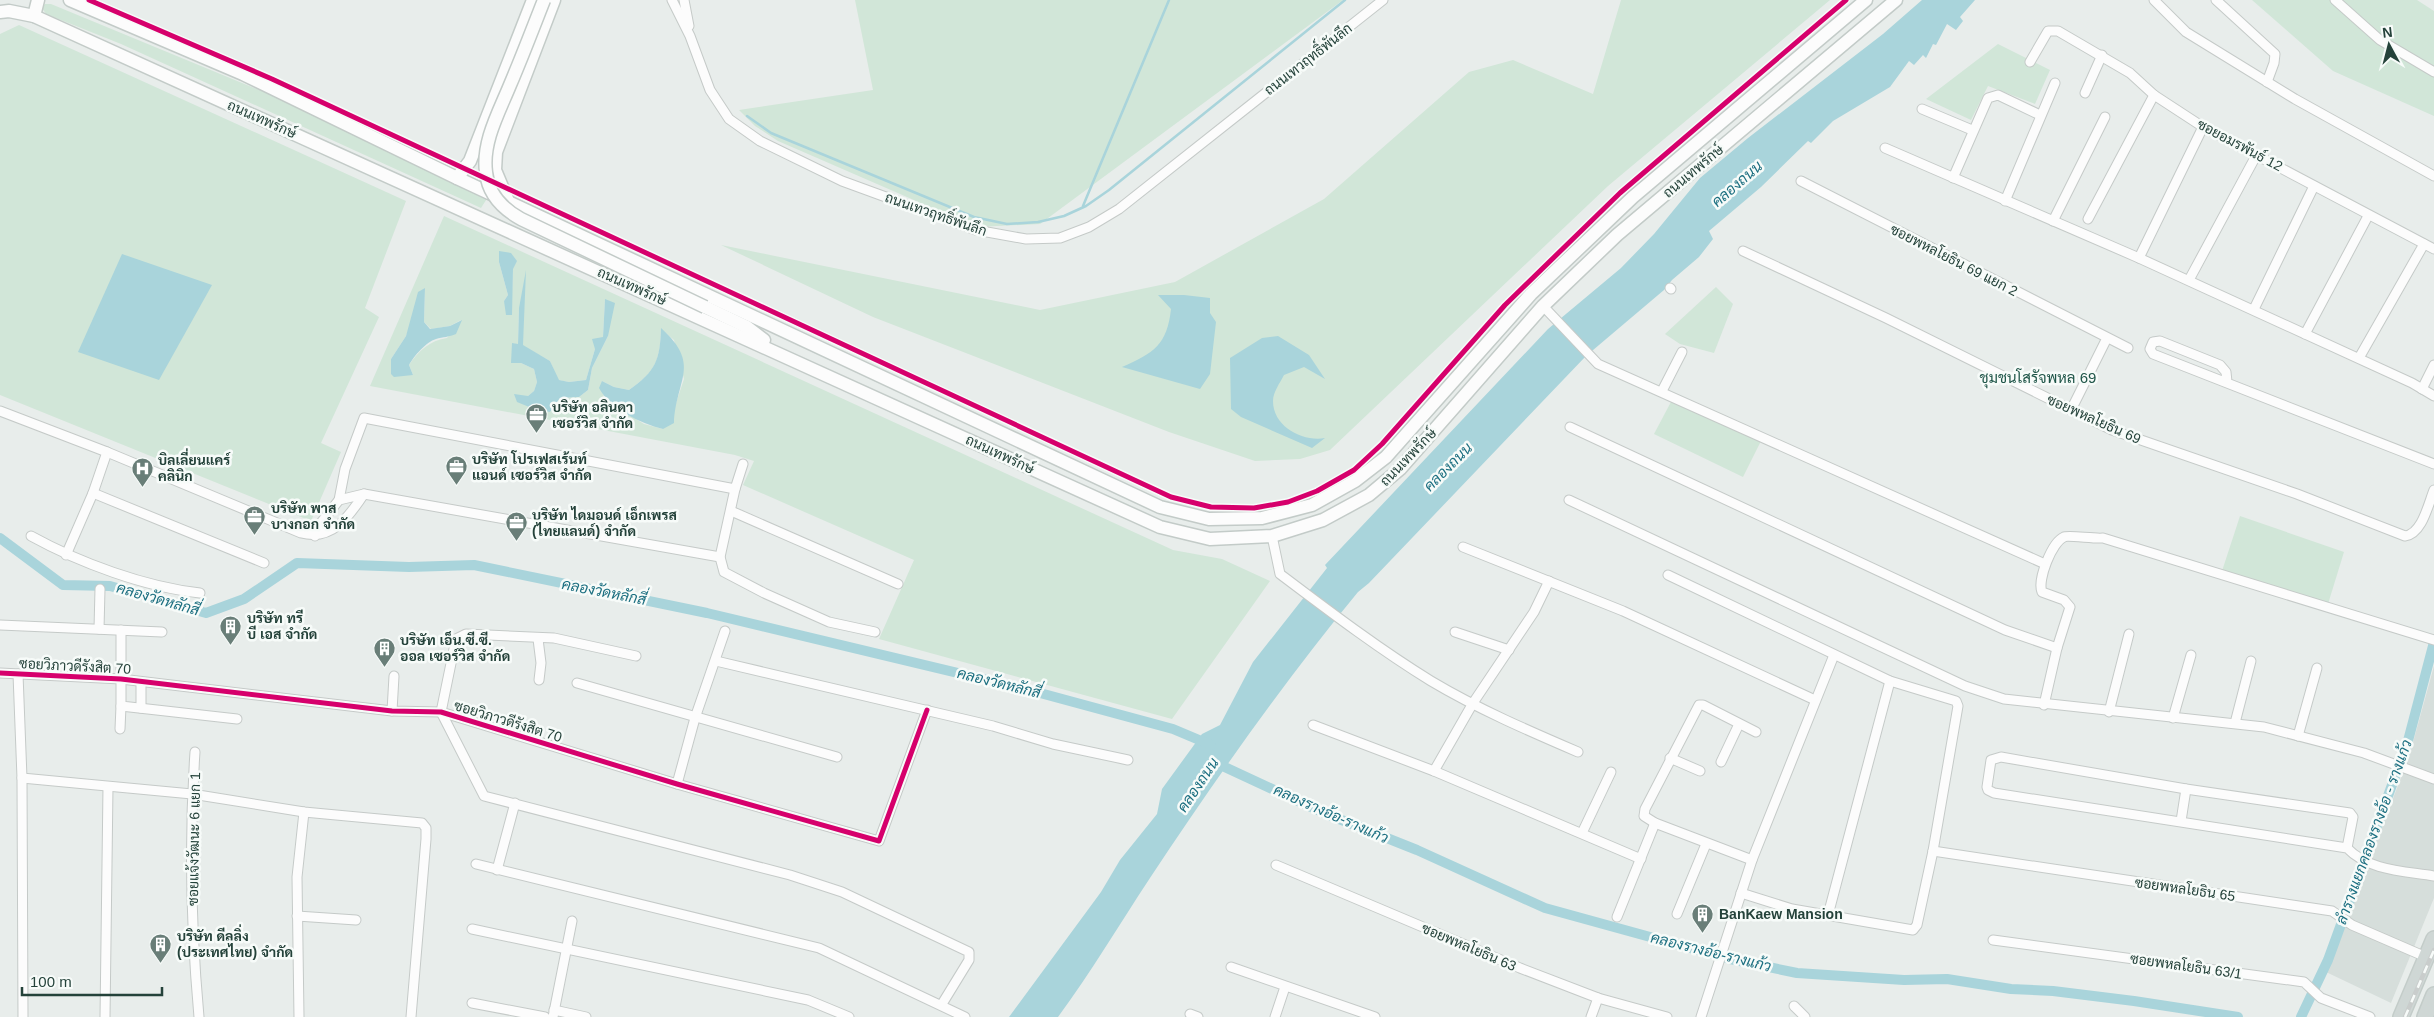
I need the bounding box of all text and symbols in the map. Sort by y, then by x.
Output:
street label: ถนนเทวฤทธิ์พันลึก [1258,16,1356,99]
north arrow [2364,20,2414,70]
text: N [2381,24,2393,41]
street label: ถนนเทพรักษ์ [225,96,300,142]
street label: ซอยอมรพันธ์ 12 [2195,115,2286,174]
street label: ถนนเทพรักษ์ [1659,140,1727,201]
water label: คลองถนน [1708,157,1766,210]
street label: ถนนเทวฤทธิ์พันลึก [883,185,991,240]
street label: ซอยพหลโยธิน 69 แยก 2 [1888,221,2021,299]
street label: ถนนเทพรักษ์ [595,263,670,309]
district label: ชุมชนโสรัจพหล 69 [1980,368,2096,389]
street label: ซอยพหลโยธิน 69 [2044,391,2144,447]
place label: บริษัท อลินดา เซอร์วิส จำกัด [552,399,633,431]
office icon: บริษัท อลินดา เซอร์วิส จำกัด [524,403,548,434]
street label: ถนนเทพรักษ์ [1376,424,1440,489]
street label: ถนนเทพรักษ์ [963,430,1038,477]
water label: คลองถนน [1420,439,1476,494]
place label: บิลเลี่ยนแคร์ คลินิก [158,448,231,484]
place label: บริษัท โปรเฟสเร้นท์ แอนด์ เซอร์วิส จำกัด [472,450,592,483]
office icon: บริษัท โปรเฟสเร้นท์ แอนด์ เซอร์วิส จำกัด [444,455,468,486]
hospital icon: บิลเลี่ยนแคร์ คลินิก [130,456,154,487]
place label: บริษัท พาส บางกอก จำกัด [271,500,355,532]
office icon: บริษัท พาส บางกอก จำกัด [243,504,267,535]
place label: บริษัท ไดมอนด์ เอ็กเพรส (ไทยแลนด์) จำกัด [532,505,677,539]
office icon: บริษัท ไดมอนด์ เอ็กเพรส (ไทยแลนด์) จำกัด [504,511,528,542]
water label: คลองวัดหลักสี่ [561,569,651,608]
water label: คลองวัดหลักสี่ [115,573,205,619]
place label: บริษัท ทรี บี เอส จำกัด [247,609,317,642]
building icon: บริษัท ทรี บี เอส จำกัด [219,614,243,645]
place label: บริษัท เอ็น.ซี.ซี. ออล เซอร์วิส จำกัด [400,630,510,664]
building icon: บริษัท เอ็น.ซี.ซี. ออล เซอร์วิส จำกัด [372,636,396,667]
street label: ซอยวิภาวดีรังสิต 70 [19,654,132,677]
water label: คลองวัดหลักสี่ [956,658,1046,702]
street label: ซอยวิภาวดีรังสิต 70 [452,696,564,745]
water label: ลำรางแยกคลองรางอ้อ - รางแก้ว [2331,737,2415,926]
water label: คลองถนน [1173,754,1222,815]
street label: ซอยแจ้งวัฒนะ 6 แยก 1 [184,772,203,906]
water label: คลองรางอ้อ-รางแก้ว [1271,780,1392,847]
street label: ซอยพหลโยธิน 65 [2134,874,2236,904]
building icon: BanKaew Mansion [1691,902,1715,933]
place label: BanKaew Mansion [1719,906,1843,922]
street label: ซอยพหลโยธิน 63 [1419,920,1519,974]
place label: บริษัท ดีลลิ่ง (ประเทศไทย) จำกัด [177,924,293,960]
water label: คลองรางอ้อ-รางแก้ว [1649,927,1774,975]
building icon: บริษัท ดีลลิ่ง (ประเทศไทย) จำกัด [149,932,173,963]
street label: ซอยพหลโยธิน 63/1 [2129,950,2243,982]
scale bar [22,964,162,996]
text: 100 m [30,973,72,990]

